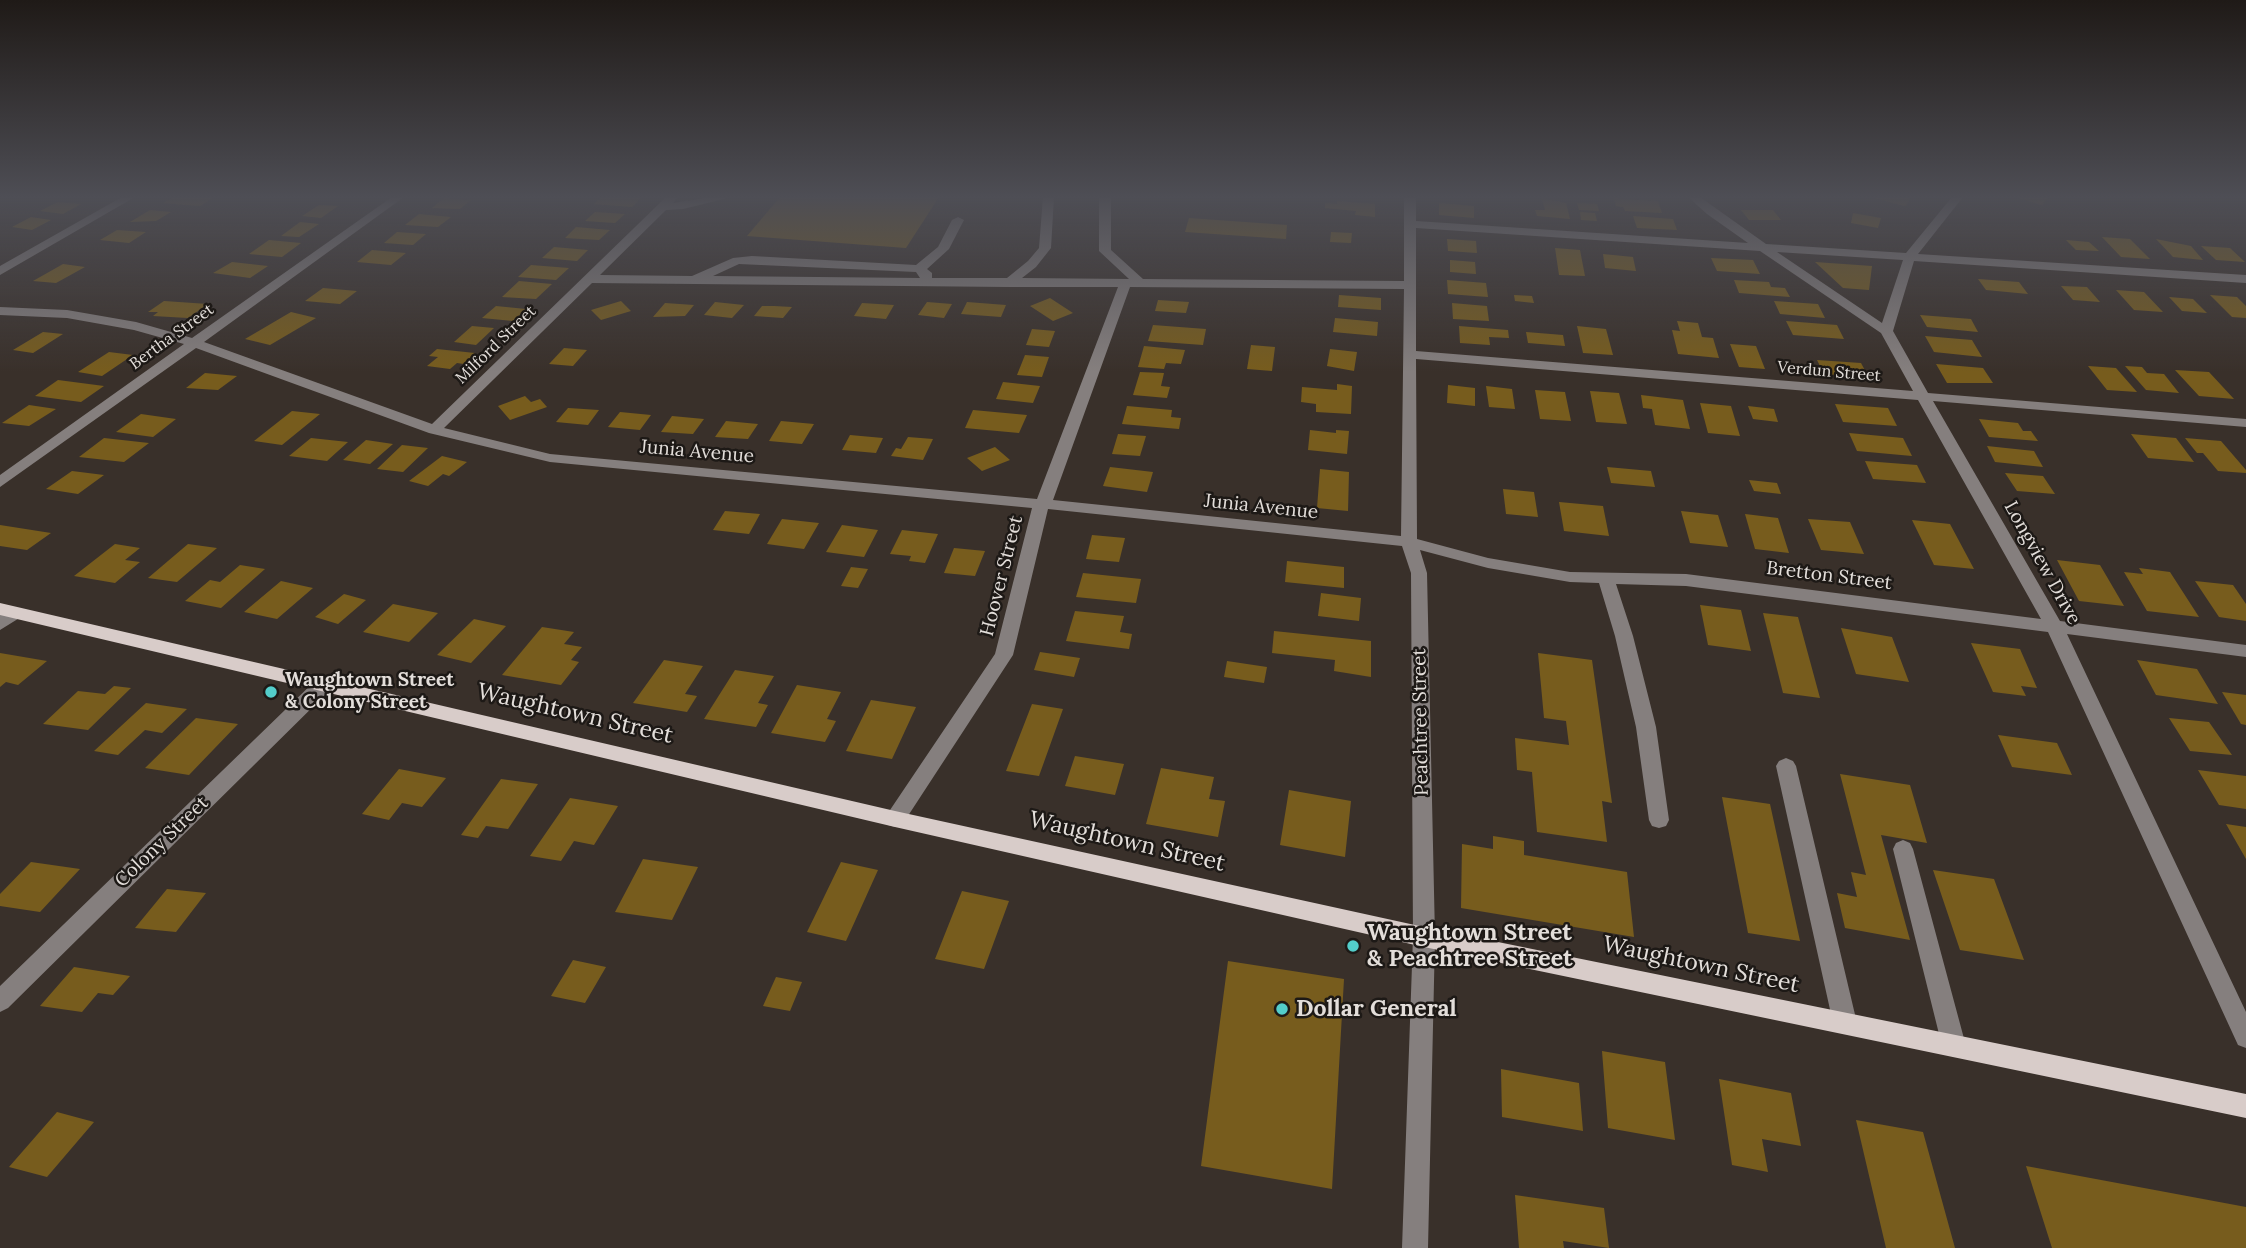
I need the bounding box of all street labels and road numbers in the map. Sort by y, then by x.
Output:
street label: Bertha Street [126,300,218,374]
street label: Milford Street [452,302,540,388]
street label: Verdun Street [1777,358,1881,386]
street label: Junia Avenue [639,436,755,468]
street label: Junia Avenue [1203,490,1319,524]
street label: Longview Drive [1999,497,2085,629]
street label: Hoover Street [976,513,1028,639]
street label: Bretton Street [1765,557,1893,595]
street label: Peachtree Street [1408,648,1434,796]
street label: Waughtown Street [474,678,676,750]
street label: Colony Street [111,792,213,892]
street label: Waughtown Street [1026,806,1228,878]
street label: Waughtown Street [1600,931,1802,999]

